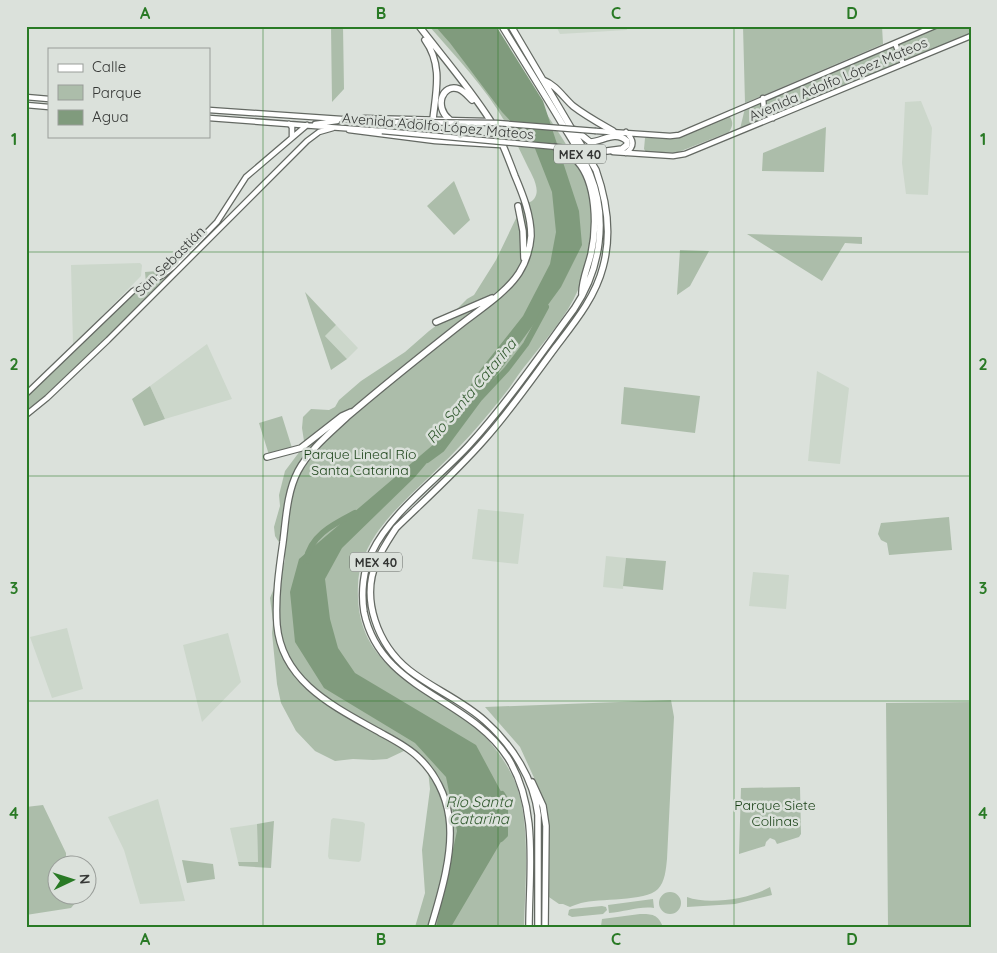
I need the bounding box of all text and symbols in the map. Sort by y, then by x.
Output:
text: A [140,3,151,23]
text: B [376,3,386,23]
text: C [611,3,621,23]
text: D [846,3,858,23]
street label: Avenida Adolfo López Mateos [746,33,930,125]
legend [48,48,210,138]
text: Calle [92,57,126,76]
text: Parque [92,83,142,102]
text: Agua [92,107,129,126]
street label: Avenida Adolfo López Mateos [341,109,535,143]
text: 1 [11,129,17,149]
text: 1 [980,129,986,149]
road number: MEX 40 [554,144,606,164]
street label: San Sebastián [131,222,209,300]
water label: Río Santa Catarina [422,334,521,447]
text: 2 [9,354,19,374]
text: 2 [978,354,988,374]
park label: Parque Lineal Río Santa Catarina [304,445,416,479]
road number: MEX 40 [350,552,402,572]
text: 3 [10,578,18,598]
text: 3 [979,578,987,598]
water label: Río Santa Catarina [446,792,513,828]
park label: Parque Siete Colinas [734,796,816,830]
text: 4 [9,803,19,823]
text: 4 [978,803,988,823]
north arrow [48,856,98,906]
text: N [76,873,94,885]
text: A [140,929,151,949]
text: B [376,929,386,949]
text: C [611,929,621,949]
text: D [846,929,858,949]

